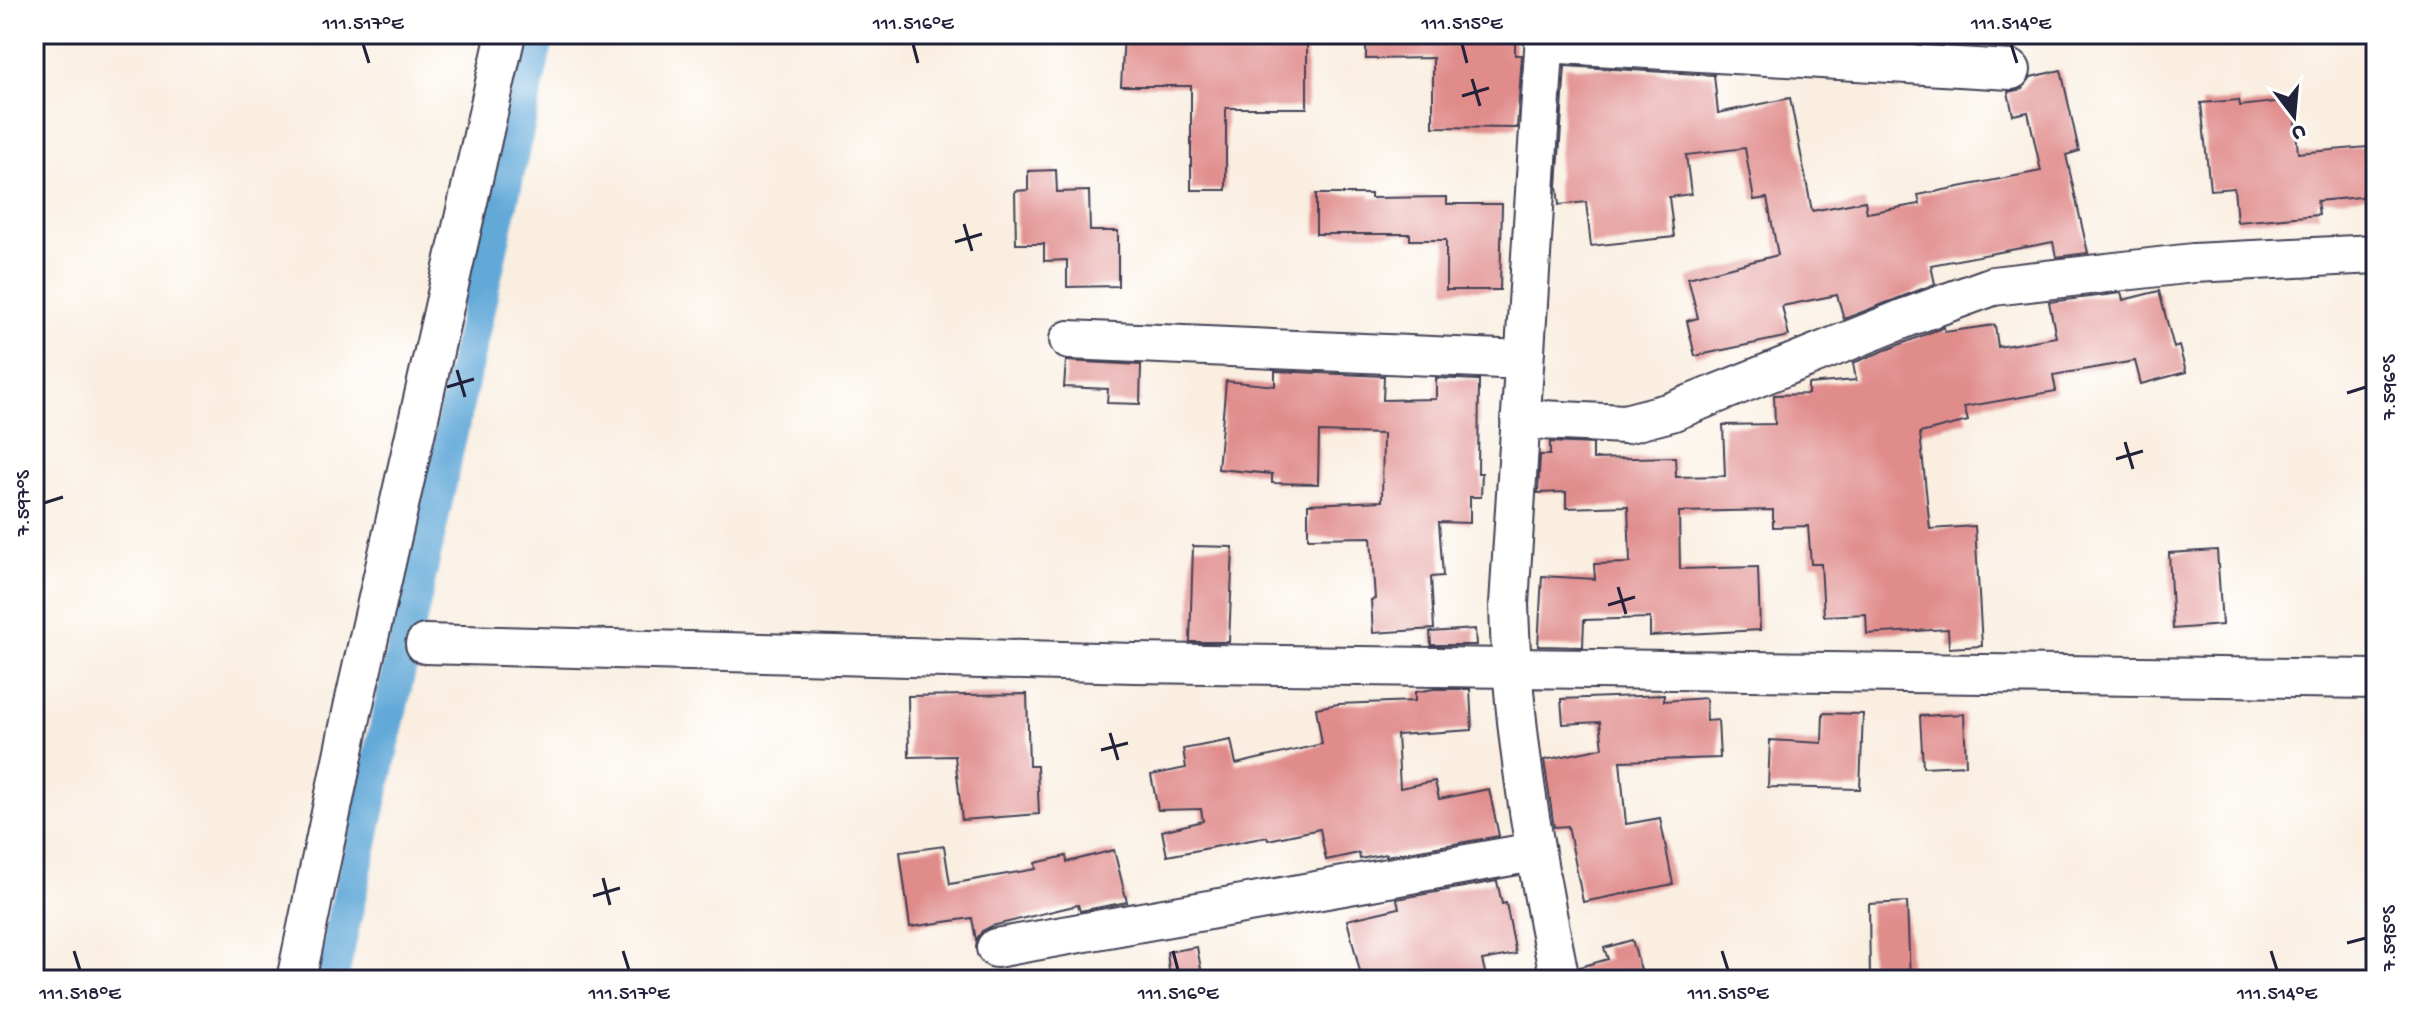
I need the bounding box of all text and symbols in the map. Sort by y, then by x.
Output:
text: 111.517°E [322,14,405,37]
text: 111.516°E [872,14,955,37]
text: 111.515°E [1420,14,1504,37]
text: 111.514°E [1970,14,2053,37]
north arrow [2254,76,2334,156]
text: U [2288,117,2308,146]
text: 7.596°S [2380,353,2403,421]
text: 7.597°S [14,469,37,537]
text: 7.595°S [2380,904,2403,972]
text: 111.518°E [38,984,122,1007]
text: 111.517°E [588,984,671,1007]
text: 111.516°E [1137,984,1220,1007]
text: 111.515°E [1686,984,1770,1007]
text: 111.514°E [2236,984,2319,1007]

